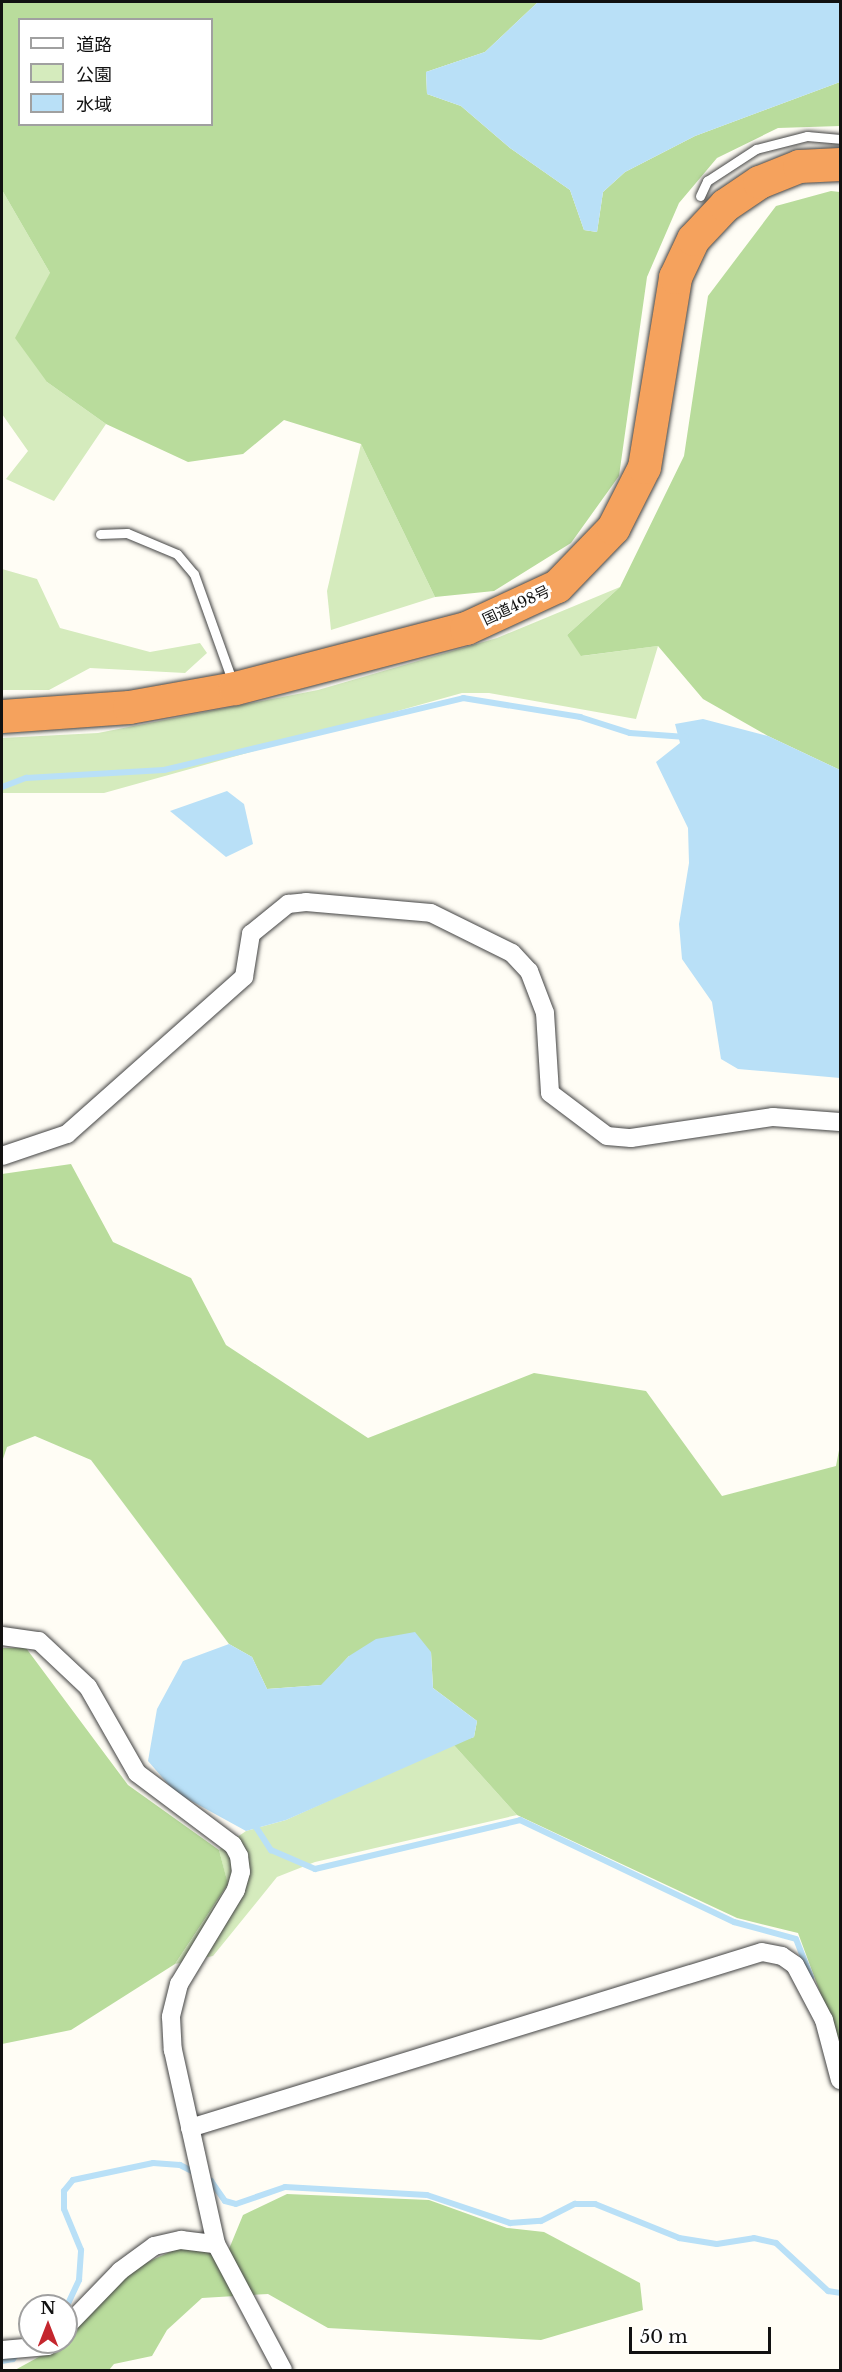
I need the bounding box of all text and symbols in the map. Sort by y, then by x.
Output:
legend [18,18,213,126]
text: 道路 [76,34,112,56]
text: 公園 [76,64,112,86]
text: 水域 [76,94,112,116]
street label: 国道498号 [479,582,553,628]
north arrow [18,2294,78,2354]
text: N [40,2298,56,2318]
scale bar [632,2315,774,2353]
text: 50 m [640,2326,688,2348]

